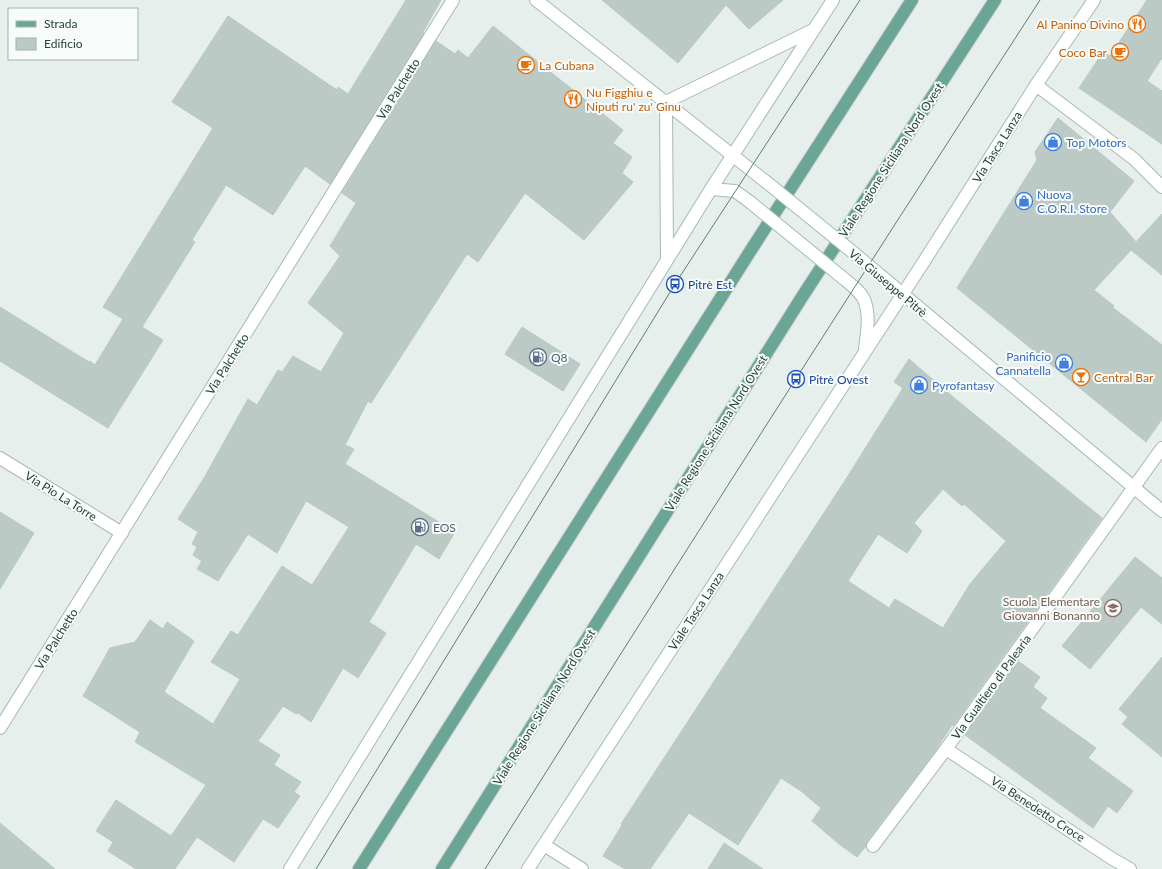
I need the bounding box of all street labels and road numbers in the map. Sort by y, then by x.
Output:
street label: Via Palchetto [373,55,423,122]
street label: Viale Regione Siciliana Nord Ovest [835,79,947,240]
street label: Via Tasca Lanza [969,108,1025,186]
street label: Via Giuseppe Pitrè [846,246,930,320]
street label: Via Palchetto [202,330,252,397]
street label: Viale Regione Siciliana Nord Ovest [662,352,771,514]
street label: Via Pio La Torre [22,468,100,524]
street label: Viale Tasca Lanza [665,569,727,653]
street label: Via Palchetto [31,605,81,672]
street label: Viale Regione Siciliana Nord Ovest [490,626,599,788]
street label: Via Gualtiero di Palearia [948,632,1034,742]
street label: Via Benedetto Croce [988,773,1088,845]

